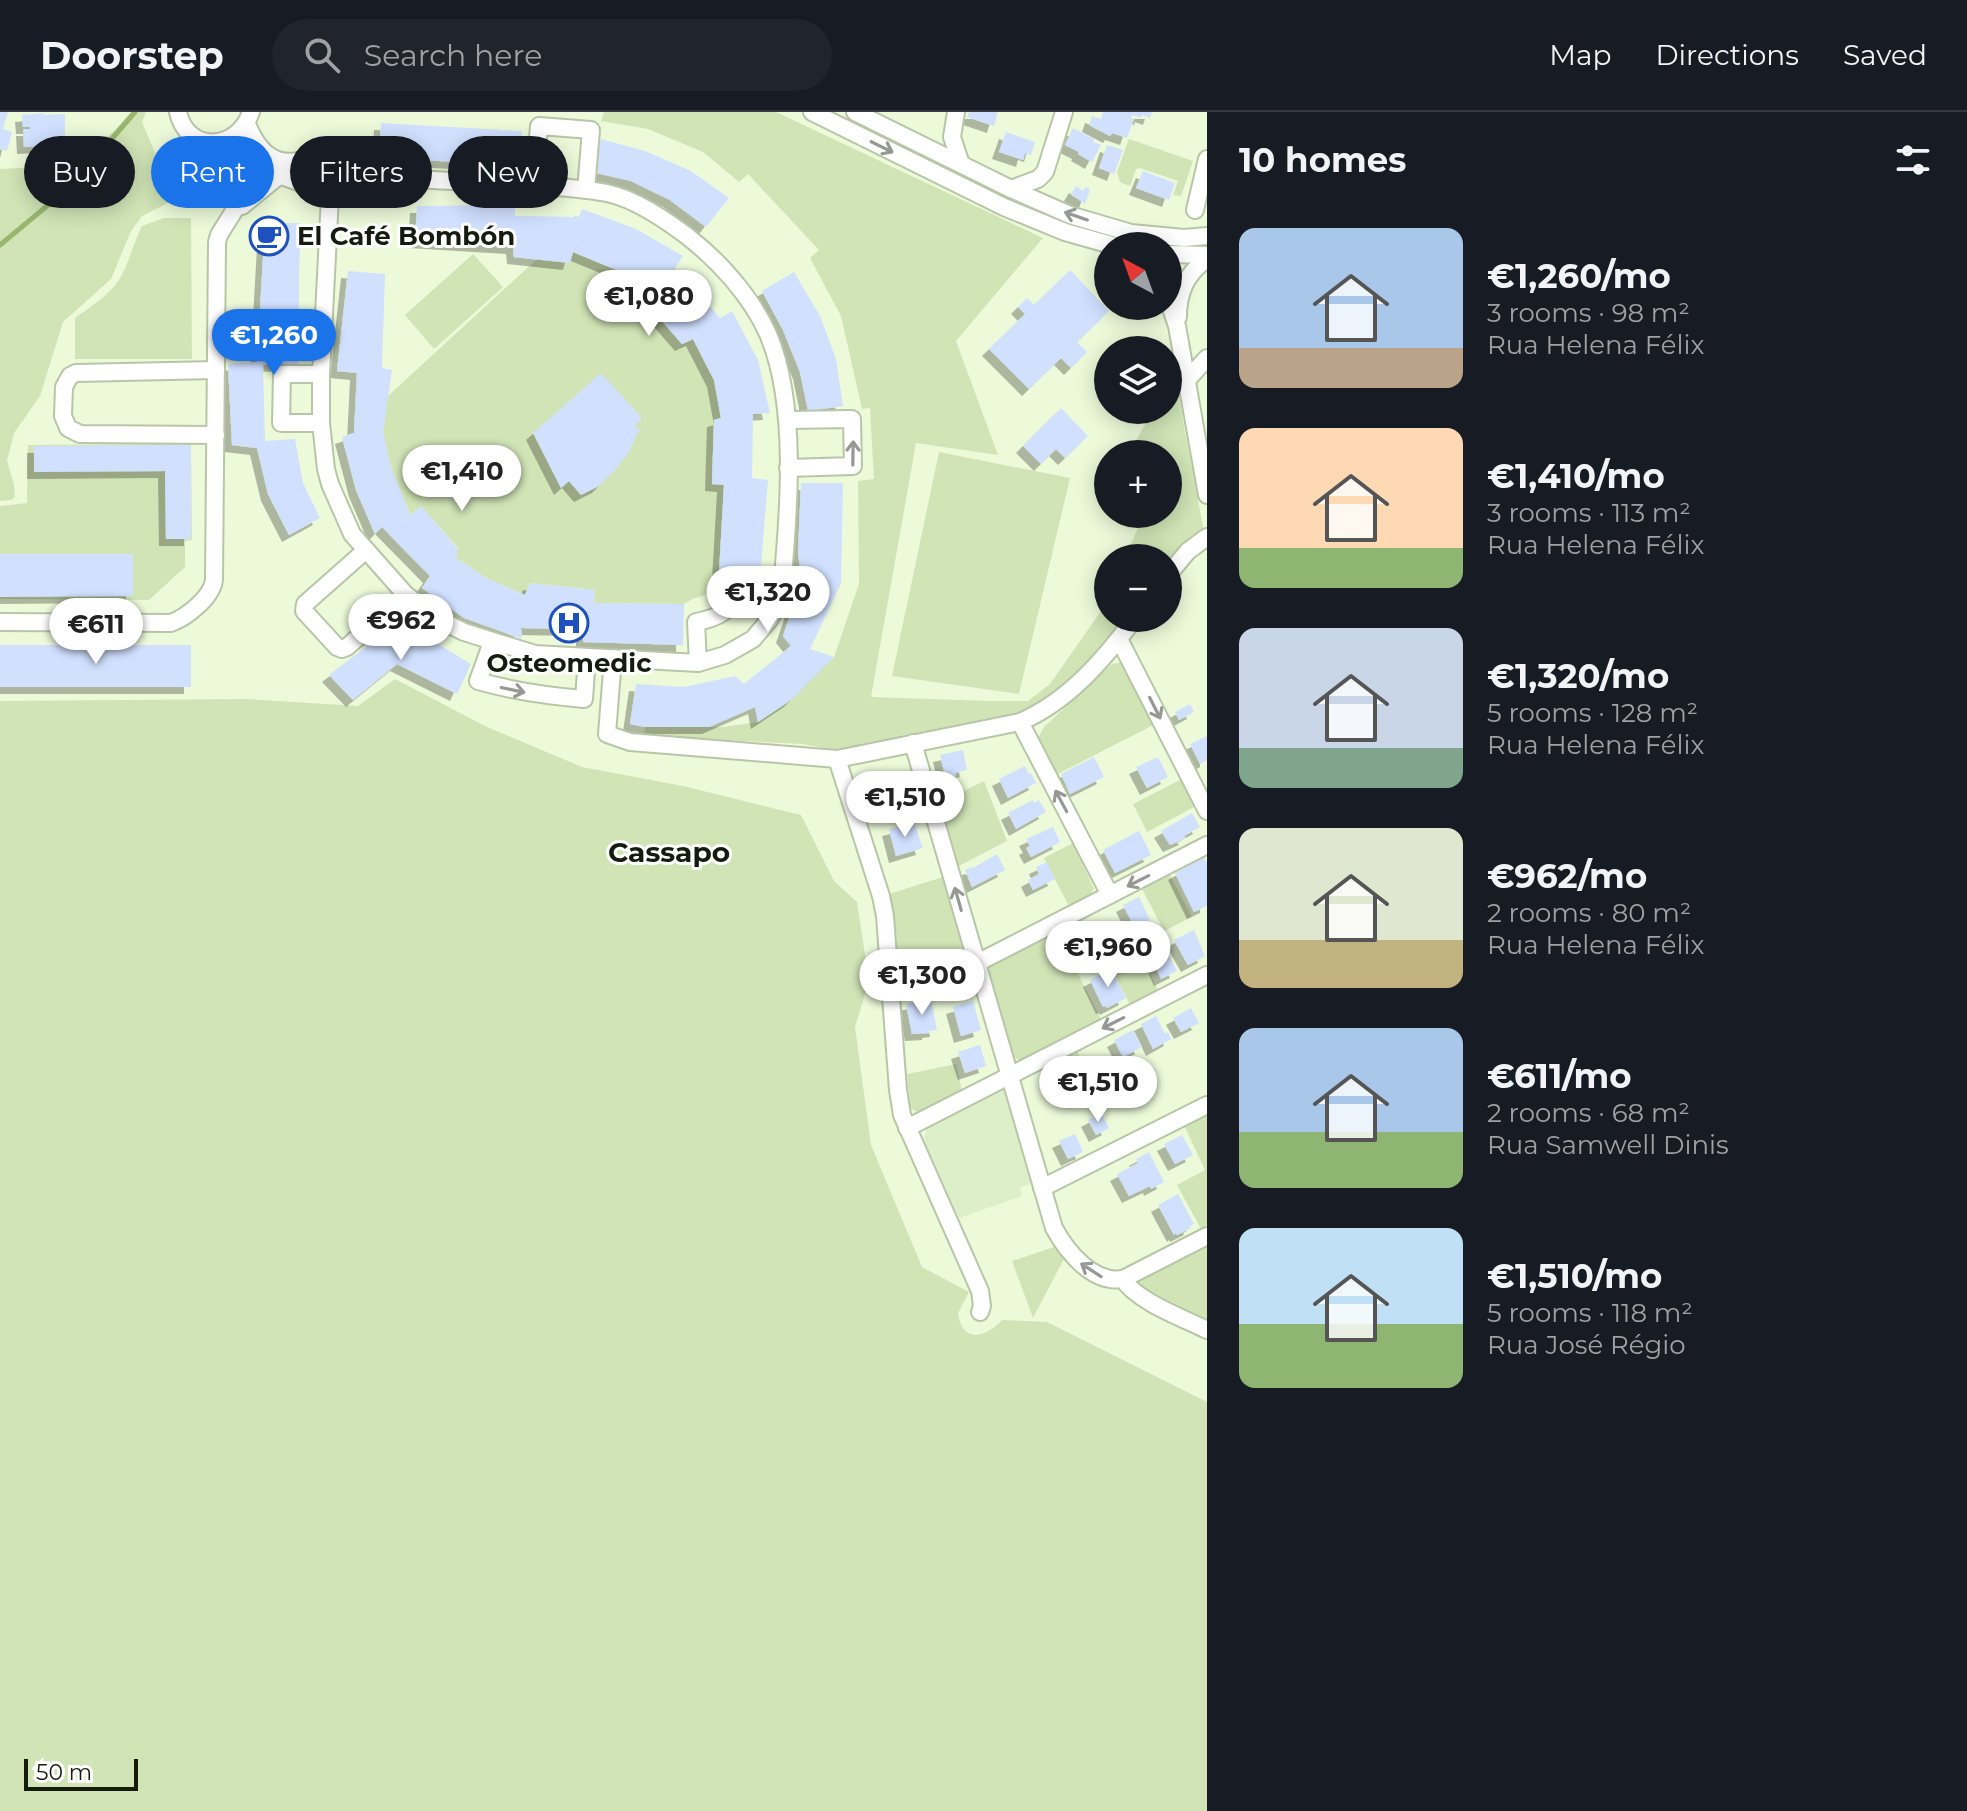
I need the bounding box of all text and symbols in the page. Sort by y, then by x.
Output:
search box [272,19,832,91]
text: Doorstep [40,32,224,79]
icon: search [300,33,344,77]
text: Search here [364,37,542,74]
text: Map [1549,38,1611,72]
text: Directions [1655,38,1799,72]
text: Saved [1843,38,1927,72]
chip: Buy [24,136,135,208]
chip: Rent [151,136,274,208]
chip: Filters [290,136,432,208]
chip: New [448,136,568,208]
icon: filters [1891,138,1935,182]
text: 10 homes [1239,139,1406,181]
one-way arrow [870,140,893,155]
one-way arrow [1064,207,1089,222]
cafe icon: El Café Bombón [248,215,290,257]
place label: El Café Bombón [297,220,515,252]
north arrow [1094,232,1182,320]
map controls [1094,232,1182,632]
text: €1,260/mo [1487,255,1671,297]
icon: home [1303,260,1399,356]
pin: €1,080 [584,270,714,338]
text: €1,080 [604,280,694,312]
text: 3 rooms · 98 m² [1487,297,1690,329]
pin: €1,260 [209,309,339,377]
text: €1,260 [230,319,318,351]
text: Rua Helena Félix [1487,329,1704,361]
button: layers [1094,336,1182,424]
one-way arrow [845,440,860,466]
button: + [1094,440,1182,528]
pin: €1,410 [397,445,527,513]
text: €1,410 [420,455,504,487]
text: €1,410/mo [1487,455,1665,497]
icon: home [1303,460,1399,556]
text: 3 rooms · 113 m² [1487,497,1691,529]
text: Rua Helena Félix [1487,529,1704,561]
button: − [1094,544,1182,632]
pin: €1,320 [703,566,833,634]
text: €1,320 [725,576,811,608]
pin: €962 [354,594,448,662]
pin: €611 [49,598,143,666]
hospital icon: Osteomedic [548,602,590,644]
text: €962 [366,604,436,636]
text: €611 [67,608,125,640]
place label: Osteomedic [486,647,652,679]
text: €1,320/mo [1487,655,1669,697]
icon: home [1303,660,1399,756]
one-way arrow [500,683,525,698]
one-way arrow [1147,696,1163,720]
text: 5 rooms · 128 m² [1487,697,1698,729]
text: Rua Helena Félix [1487,729,1704,761]
pin: €1,510 [840,771,970,839]
text: €1,510 [864,781,946,813]
one-way arrow [1053,789,1069,813]
district label: Cassapo [608,835,730,869]
text: €962/mo [1487,855,1647,897]
icon: home [1303,860,1399,956]
one-way arrow [1126,874,1150,889]
one-way arrow [950,886,965,912]
text: 2 rooms · 80 m² [1487,897,1691,929]
pin: €1,960 [1043,921,1173,989]
text: Rua Helena Félix [1487,929,1704,961]
text: €1,960 [1063,931,1153,963]
pin: €1,300 [857,949,987,1017]
text: €1,300 [877,959,967,991]
one-way arrow [1101,1016,1125,1031]
text: €611/mo [1487,1055,1632,1097]
pin: €1,510 [1033,1056,1163,1124]
icon: home [1303,1060,1399,1156]
text: €1,510 [1057,1066,1139,1098]
text: 2 rooms · 68 m² [1487,1097,1690,1129]
text: Rua Samwell Dinis [1487,1129,1729,1161]
text: €1,510/mo [1487,1255,1662,1297]
icon: home [1303,1260,1399,1356]
one-way arrow [1081,1261,1103,1278]
text: 5 rooms · 118 m² [1487,1297,1693,1329]
text: Rua José Régio [1487,1329,1686,1361]
scale bar [24,1755,138,1791]
text: 50 m [36,1759,92,1786]

